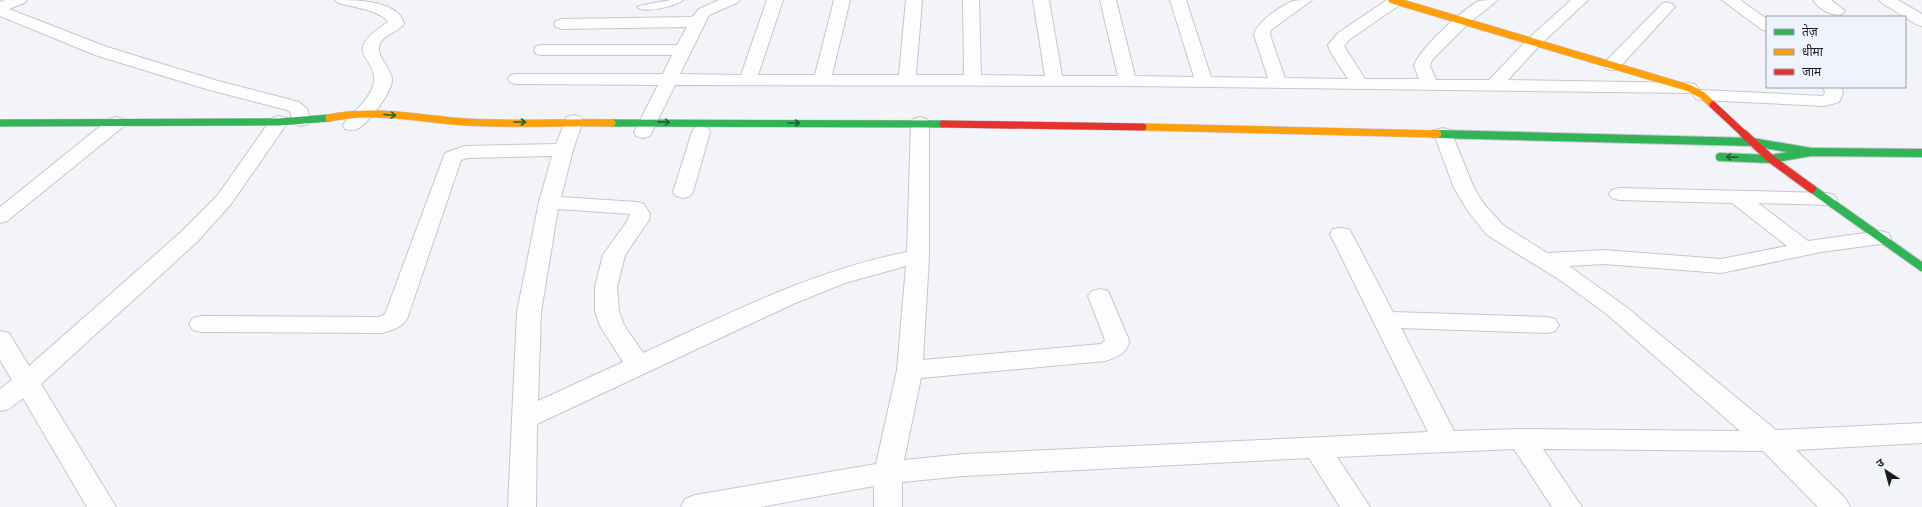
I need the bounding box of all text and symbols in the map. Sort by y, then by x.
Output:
legend [1766,16,1906,88]
text: तेज़ [1802,24,1819,38]
text: धीमा [1802,44,1824,58]
text: जाम [1802,64,1822,78]
one-way arrow [383,111,396,119]
one-way arrow [513,118,526,126]
one-way arrow [657,118,670,126]
one-way arrow [787,119,800,127]
one-way arrow [1726,153,1739,161]
north arrow [1866,451,1906,491]
text: उ [1873,455,1887,470]

